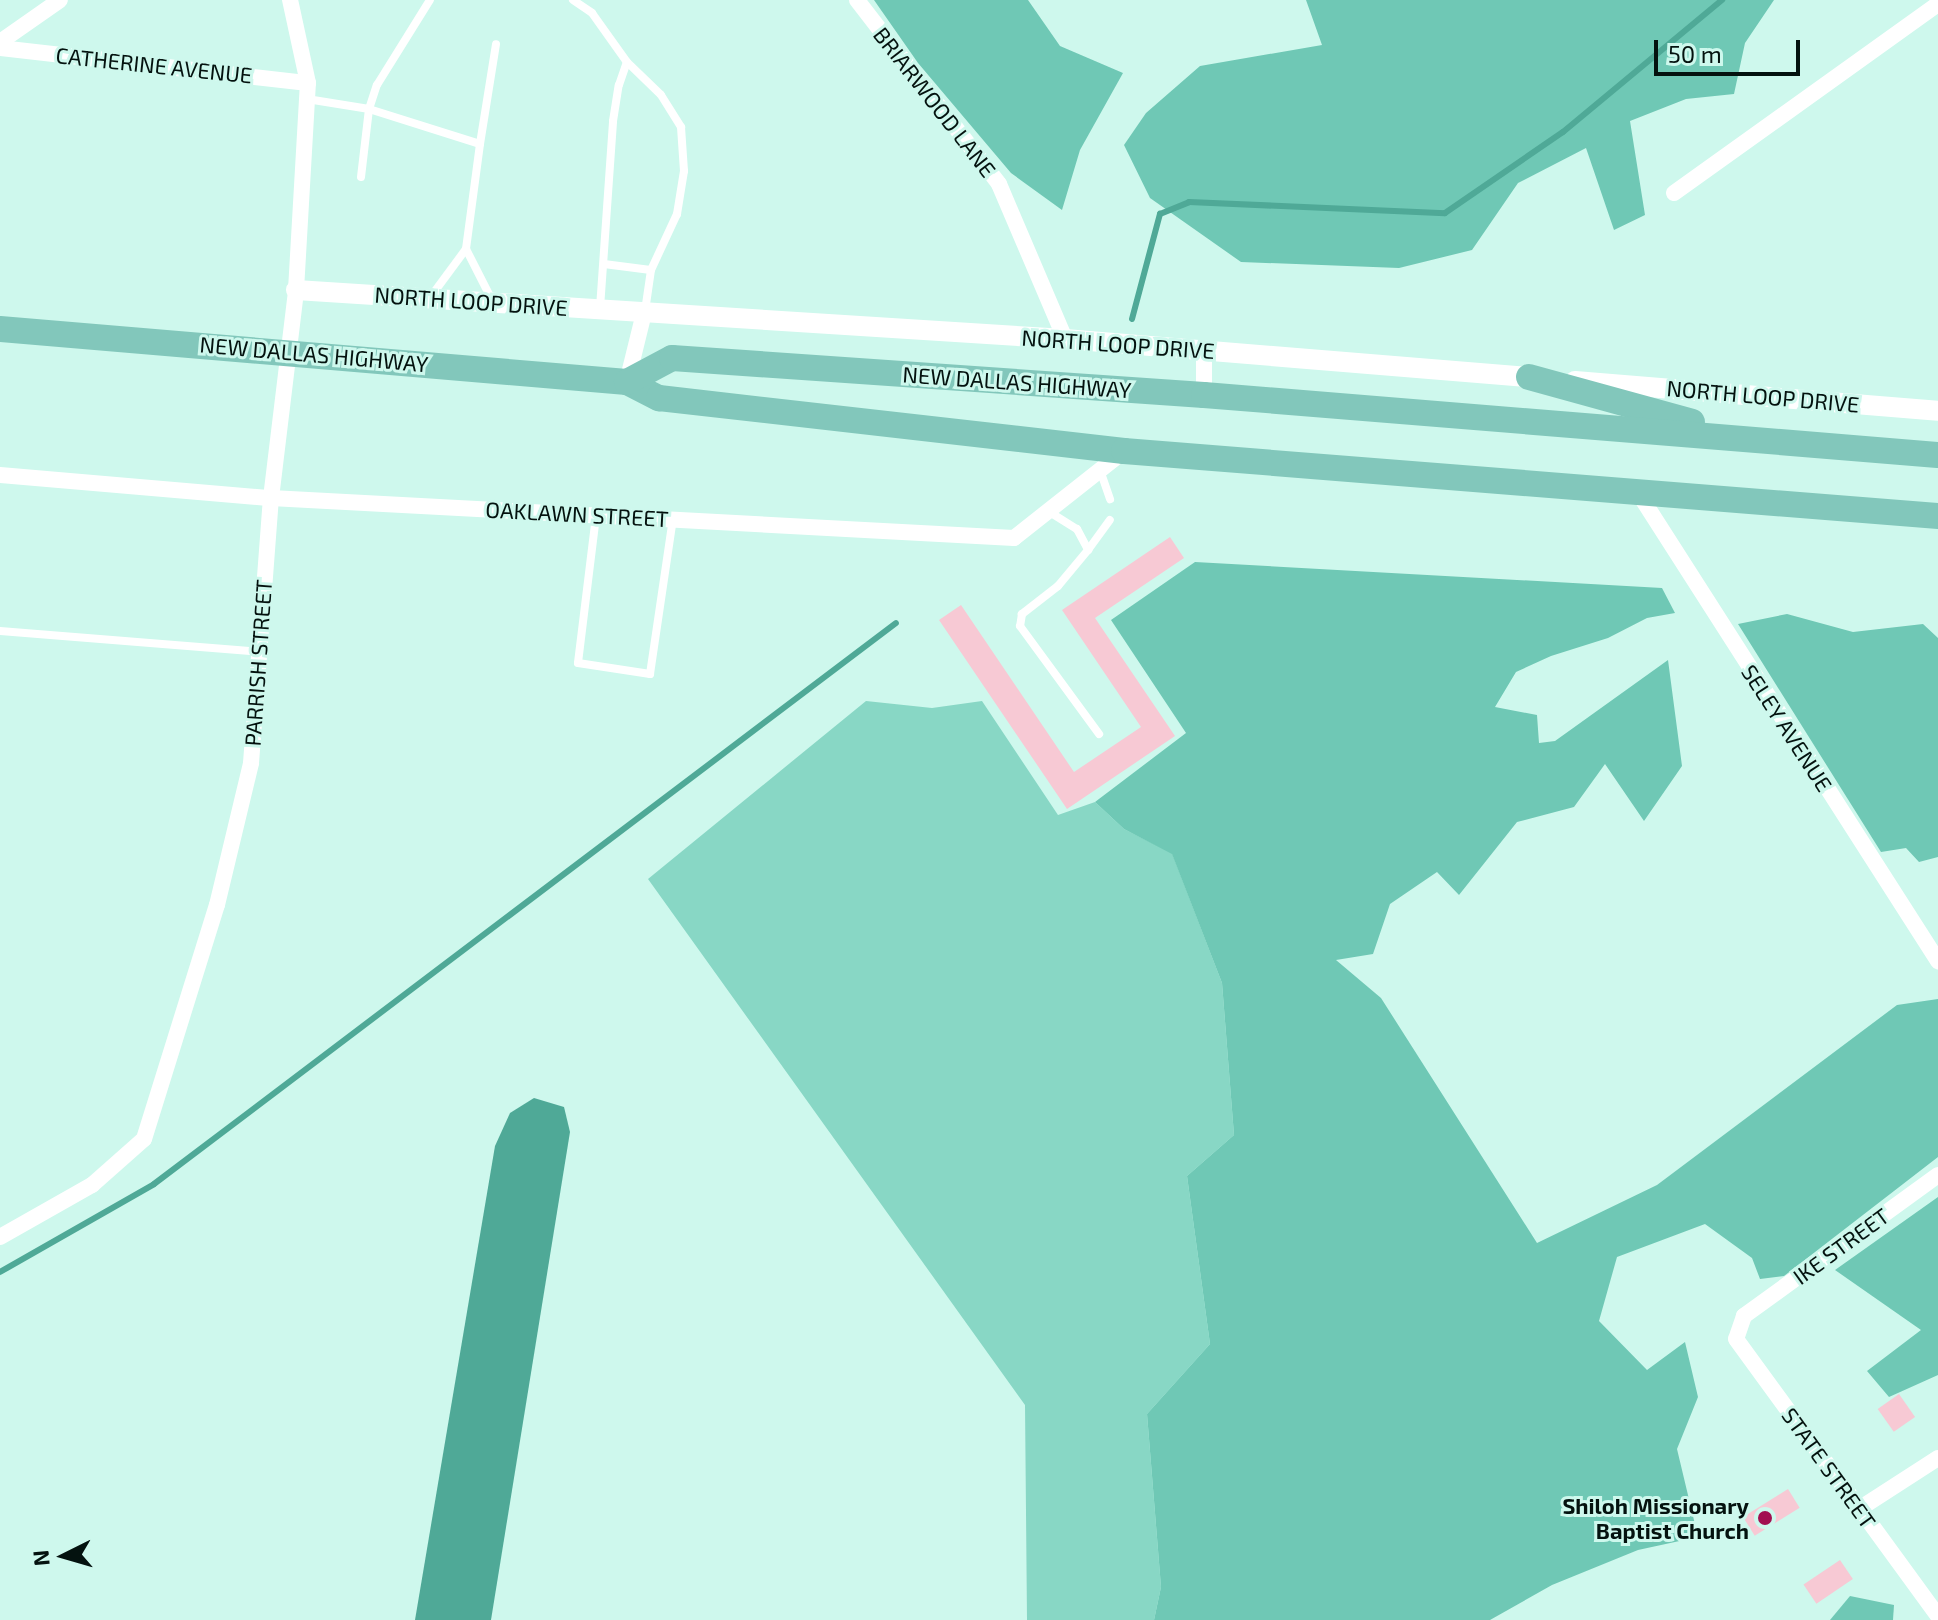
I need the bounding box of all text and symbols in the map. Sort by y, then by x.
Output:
street label: BRIARWOOD LANE [868,22,1002,182]
scale bar [1658,24,1804,74]
text: 50 m [1668,39,1722,68]
street label: CATHERINE AVENUE [54,42,254,88]
street label: NORTH LOOP DRIVE [373,281,569,321]
street label: NORTH LOOP DRIVE [1020,324,1216,364]
street label: NEW DALLAS HIGHWAY [198,331,430,377]
street label: NEW DALLAS HIGHWAY [902,361,1132,403]
street label: NORTH LOOP DRIVE [1665,374,1861,418]
street label: OAKLAWN STREET [485,496,669,532]
street label: PARRISH STREET [239,579,277,747]
street label: SELEY AVENUE [1736,659,1838,797]
street label: IKE STREET [1788,1202,1894,1290]
street label: STATE STREET [1776,1403,1882,1533]
place label: Shiloh Missionary Baptist Church [1562,1492,1749,1544]
marker: Shiloh Missionary Baptist Church [1756,1509,1774,1527]
north arrow [24,1516,104,1596]
text: N [26,1549,54,1567]

